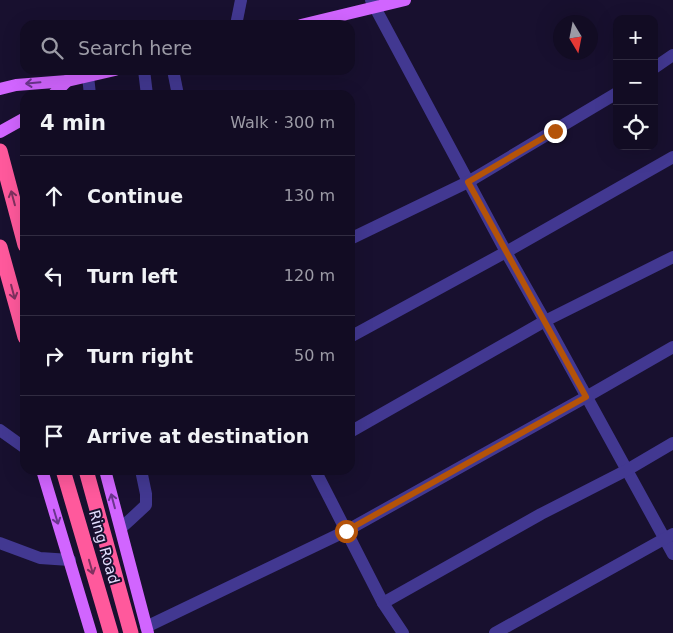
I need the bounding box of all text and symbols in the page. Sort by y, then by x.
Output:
north arrow [553,15,598,60]
map controls [613,15,658,150]
button: + [613,15,658,60]
search box [20,20,355,75]
icon: search [38,34,66,62]
text: Search here [78,37,192,59]
button: − [613,60,658,105]
one-way arrow [26,79,42,88]
button: locate [613,105,658,150]
text: 4 min [40,111,106,135]
text: Walk · 300 m [230,113,335,132]
route end [544,120,567,143]
icon: ahead [40,182,68,210]
text: Continue [87,185,183,207]
text: 130 m [284,186,335,205]
one-way arrow [7,191,17,207]
icon: left [40,262,68,290]
text: Turn left [87,265,178,287]
text: 120 m [284,266,335,285]
one-way arrow [8,284,18,300]
icon: right [40,342,68,370]
text: Turn right [87,345,193,367]
text: 50 m [294,346,335,365]
icon: arrive [40,422,68,450]
text: Arrive at destination [87,425,309,447]
one-way arrow [108,494,118,510]
one-way arrow [52,508,62,524]
street label: Ring Road [85,508,123,586]
route start [335,520,358,543]
one-way arrow [87,559,97,575]

